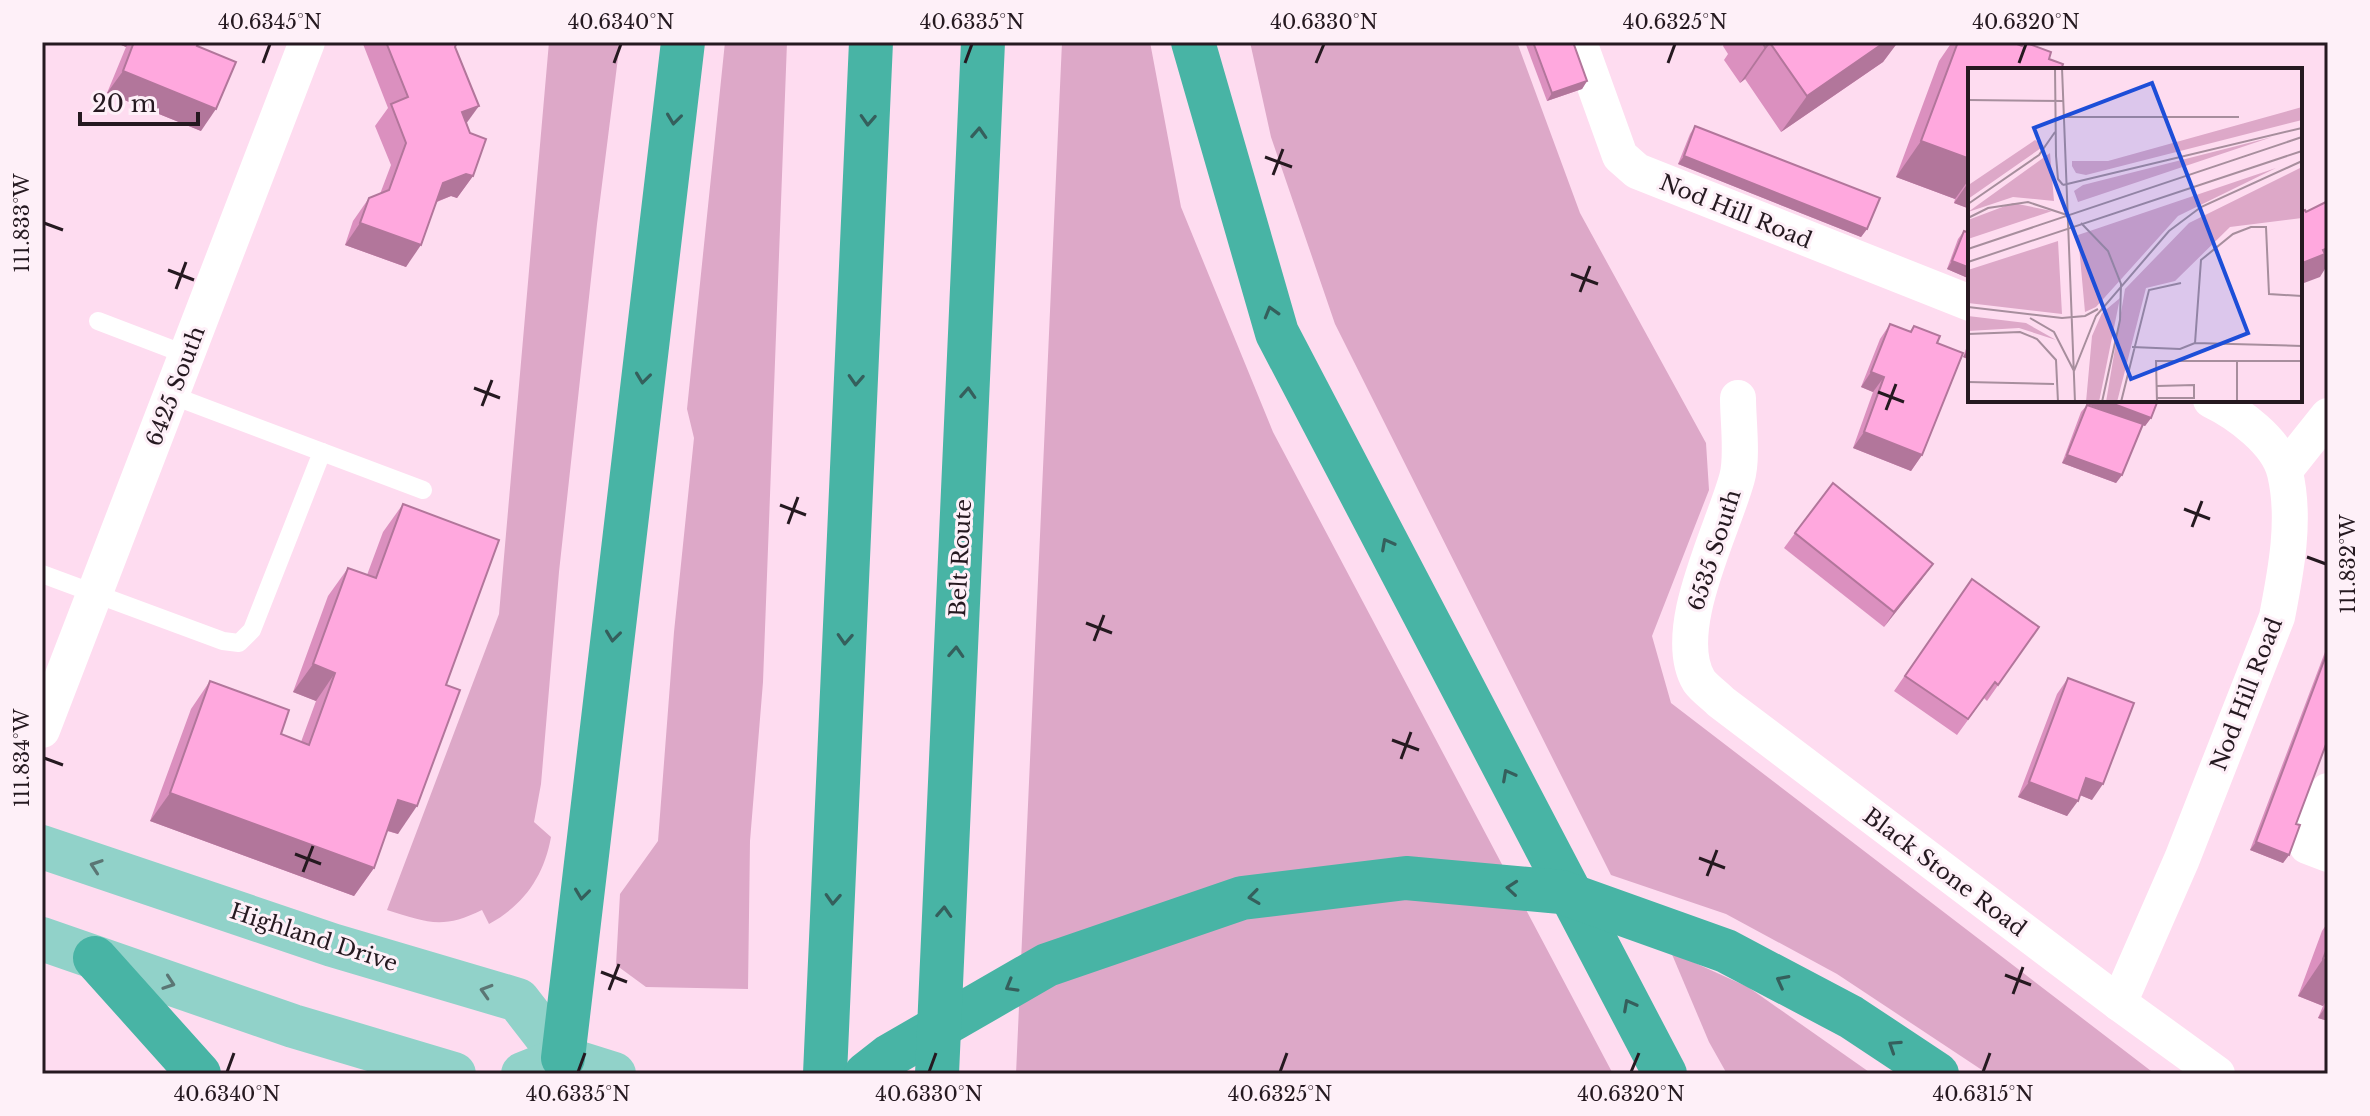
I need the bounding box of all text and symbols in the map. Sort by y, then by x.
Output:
text: 40.6345°N [218,10,322,34]
text: 40.6340°N [568,10,674,34]
text: 40.6335°N [920,10,1024,34]
text: 40.6330°N [1270,10,1378,34]
text: 40.6325°N [1623,10,1727,34]
text: 40.6320°N [1972,10,2080,34]
inset map [1968,68,2302,402]
scale bar [80,76,198,126]
text: 20 m [92,89,157,118]
one-way arrow [665,113,682,126]
one-way arrow [859,114,876,127]
one-way arrow [971,126,988,139]
street label: Nod Hill Road [1656,169,1816,254]
text: 111.833°W [10,173,34,273]
one-way arrow [1264,306,1280,320]
street label: 6425 South [140,322,211,450]
one-way arrow [635,371,652,385]
one-way arrow [848,374,865,387]
one-way arrow [959,386,976,399]
street label: 6535 South [1682,486,1747,614]
street label: Belt Route [944,498,977,618]
text: 111.832°W [2336,514,2360,614]
one-way arrow [1382,538,1397,553]
street label: Nod Hill Road [2205,614,2288,775]
one-way arrow [604,630,621,643]
one-way arrow [836,633,853,646]
one-way arrow [947,645,964,658]
text: 111.834°W [10,708,34,807]
one-way arrow [1502,768,1517,783]
street label: Black Stone Road [1858,802,2032,943]
one-way arrow [89,859,103,875]
one-way arrow [1505,879,1518,896]
one-way arrow [574,887,591,901]
one-way arrow [1247,888,1260,905]
one-way arrow [825,893,842,906]
street label: Highland Drive [227,898,401,977]
one-way arrow [935,905,952,918]
one-way arrow [161,974,175,990]
one-way arrow [1776,975,1791,990]
one-way arrow [1005,976,1019,992]
one-way arrow [480,984,494,1000]
one-way arrow [1623,998,1638,1013]
one-way arrow [1889,1040,1903,1055]
text: 40.6340°N [174,1082,280,1106]
text: 40.6335°N [526,1082,630,1106]
text: 40.6330°N [875,1082,983,1106]
text: 40.6325°N [1228,1082,1332,1106]
text: 40.6320°N [1577,1082,1685,1106]
text: 40.6315°N [1932,1082,2034,1106]

